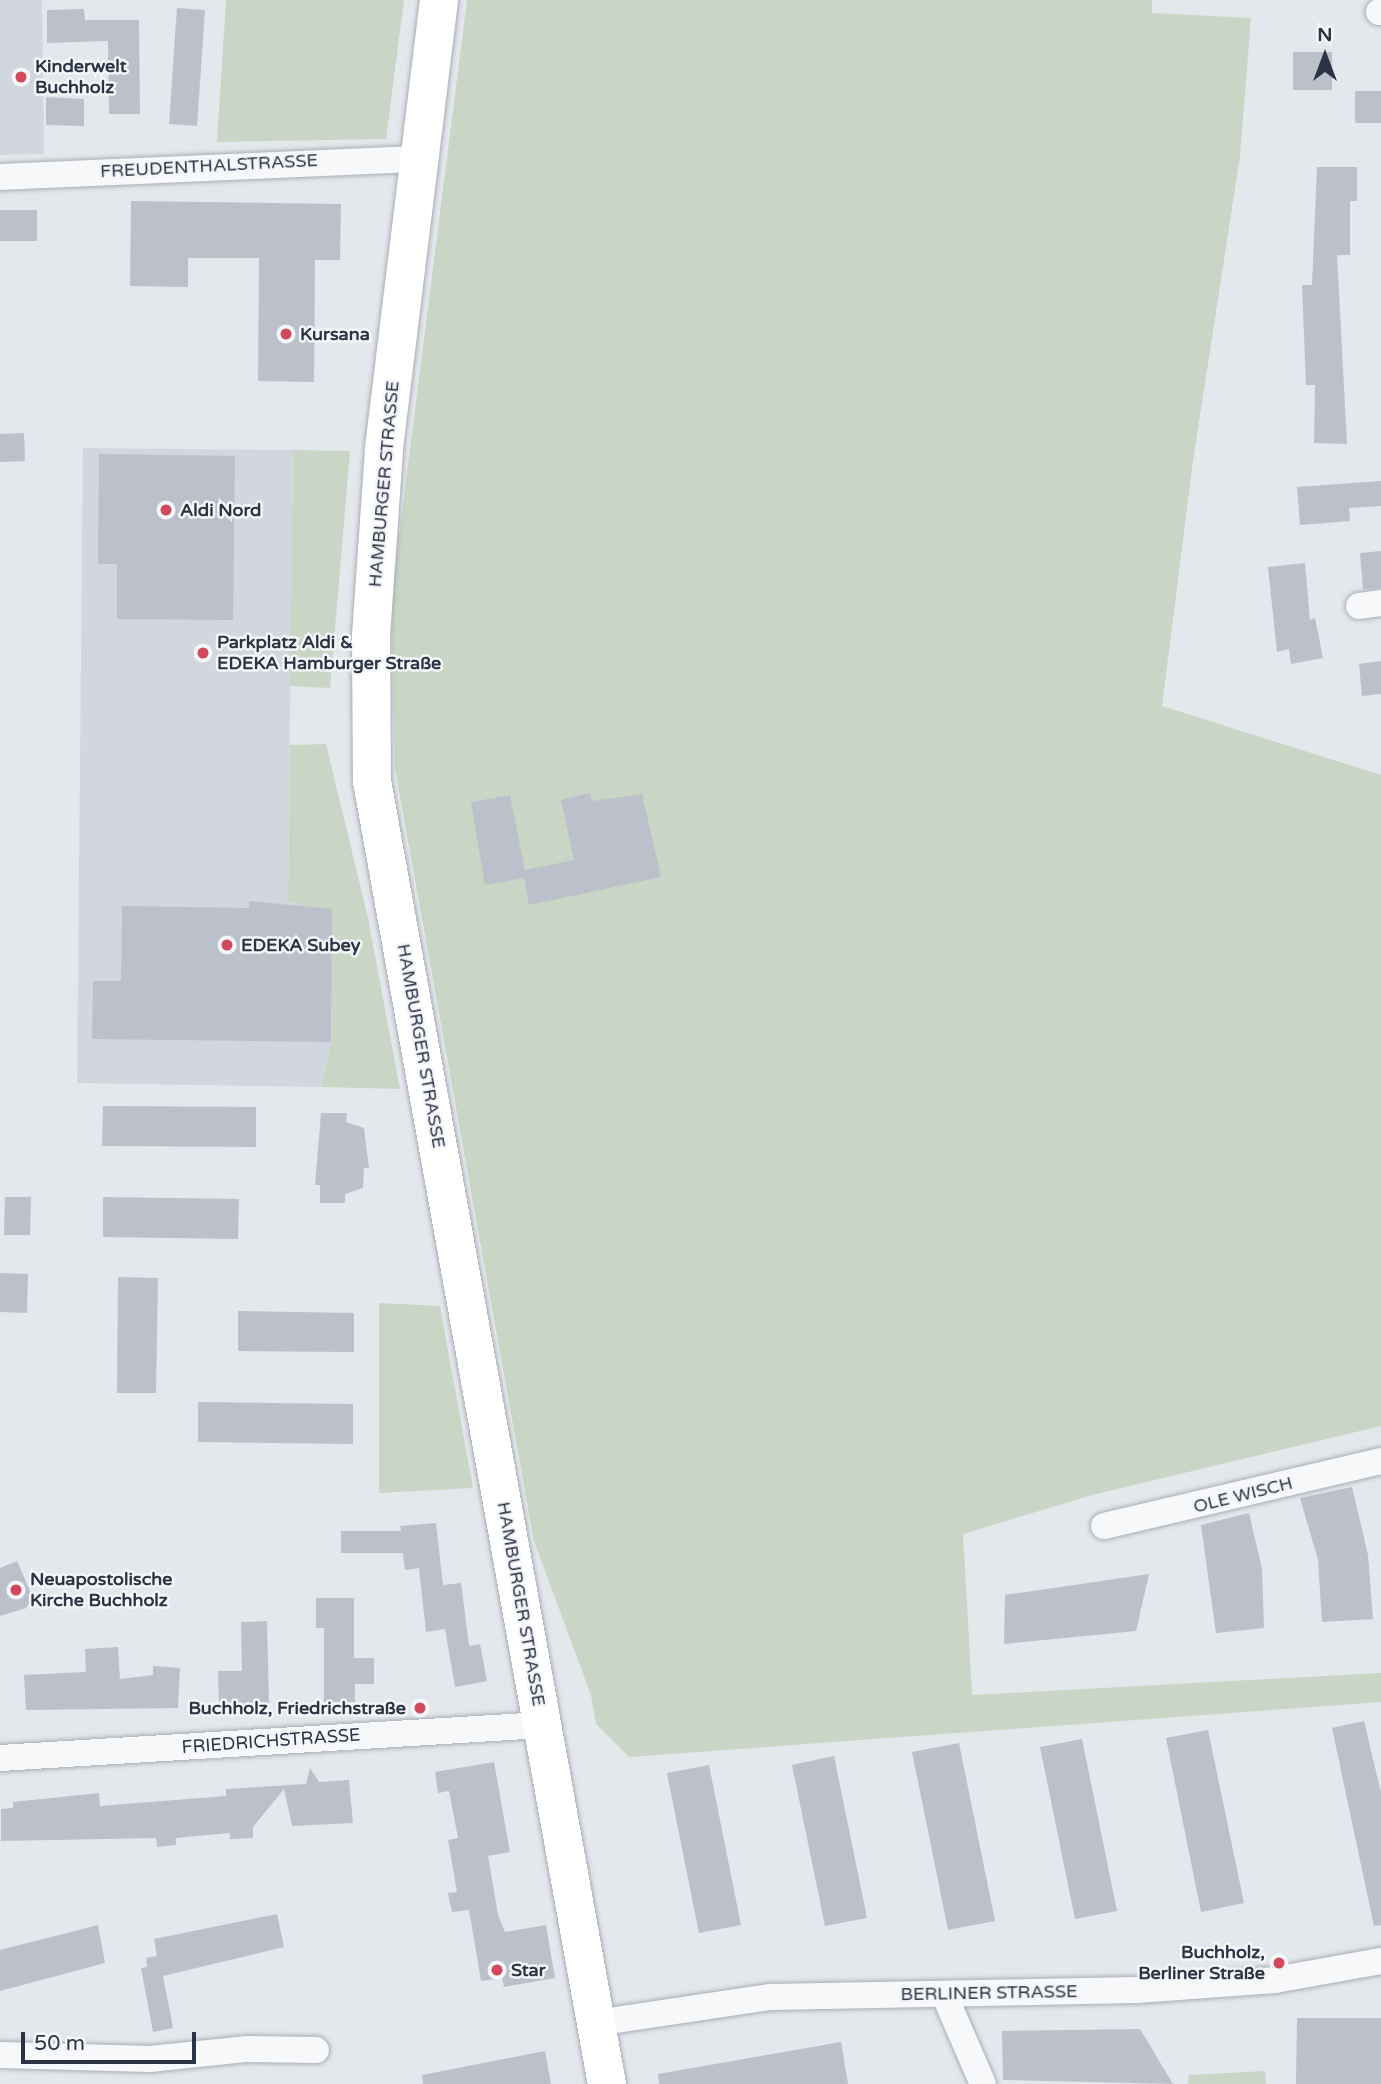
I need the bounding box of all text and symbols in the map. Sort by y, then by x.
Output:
north arrow [1290,21,1360,91]
text: N [1317,24,1333,46]
place label: Kinderwelt Buchholz [35,56,127,98]
marker: Kinderwelt Buchholz [13,69,29,85]
street label: FREUDENTHALSTRASSE [100,150,318,182]
place label: Kursana [300,323,370,345]
marker: Kursana [278,326,294,342]
street label: HAMBURGER STRASSE [364,380,404,588]
place label: Aldi Nord [180,499,261,521]
marker: Aldi Nord [158,502,174,518]
place label: Parkplatz Aldi & EDEKA Hamburger Straße [217,632,441,674]
marker: Parkplatz Aldi & EDEKA Hamburger Straße [195,645,211,661]
place label: EDEKA Subey [241,934,360,956]
marker: EDEKA Subey [219,937,235,953]
street label: HAMBURGER STRASSE [392,942,450,1150]
street label: OLE WISCH [1191,1472,1295,1518]
street label: HAMBURGER STRASSE [492,1500,550,1708]
place label: Neuapostolische Kirche Buchholz [30,1569,172,1612]
marker: Neuapostolische Kirche Buchholz [8,1582,24,1598]
place label: Buchholz, Friedrichstraße [189,1697,406,1719]
marker: Buchholz, Friedrichstraße [412,1700,428,1716]
street label: FRIEDRICHSTRASSE [181,1724,361,1758]
place label: Buchholz, Berliner Straße [1138,1942,1265,1984]
marker: Buchholz, Berliner Straße [1271,1955,1287,1971]
place label: Star [511,1959,546,1981]
marker: Star [489,1962,505,1978]
street label: BERLINER STRASSE [900,1981,1078,2005]
scale bar [24,2018,200,2062]
text: 50 m [34,2031,85,2056]

